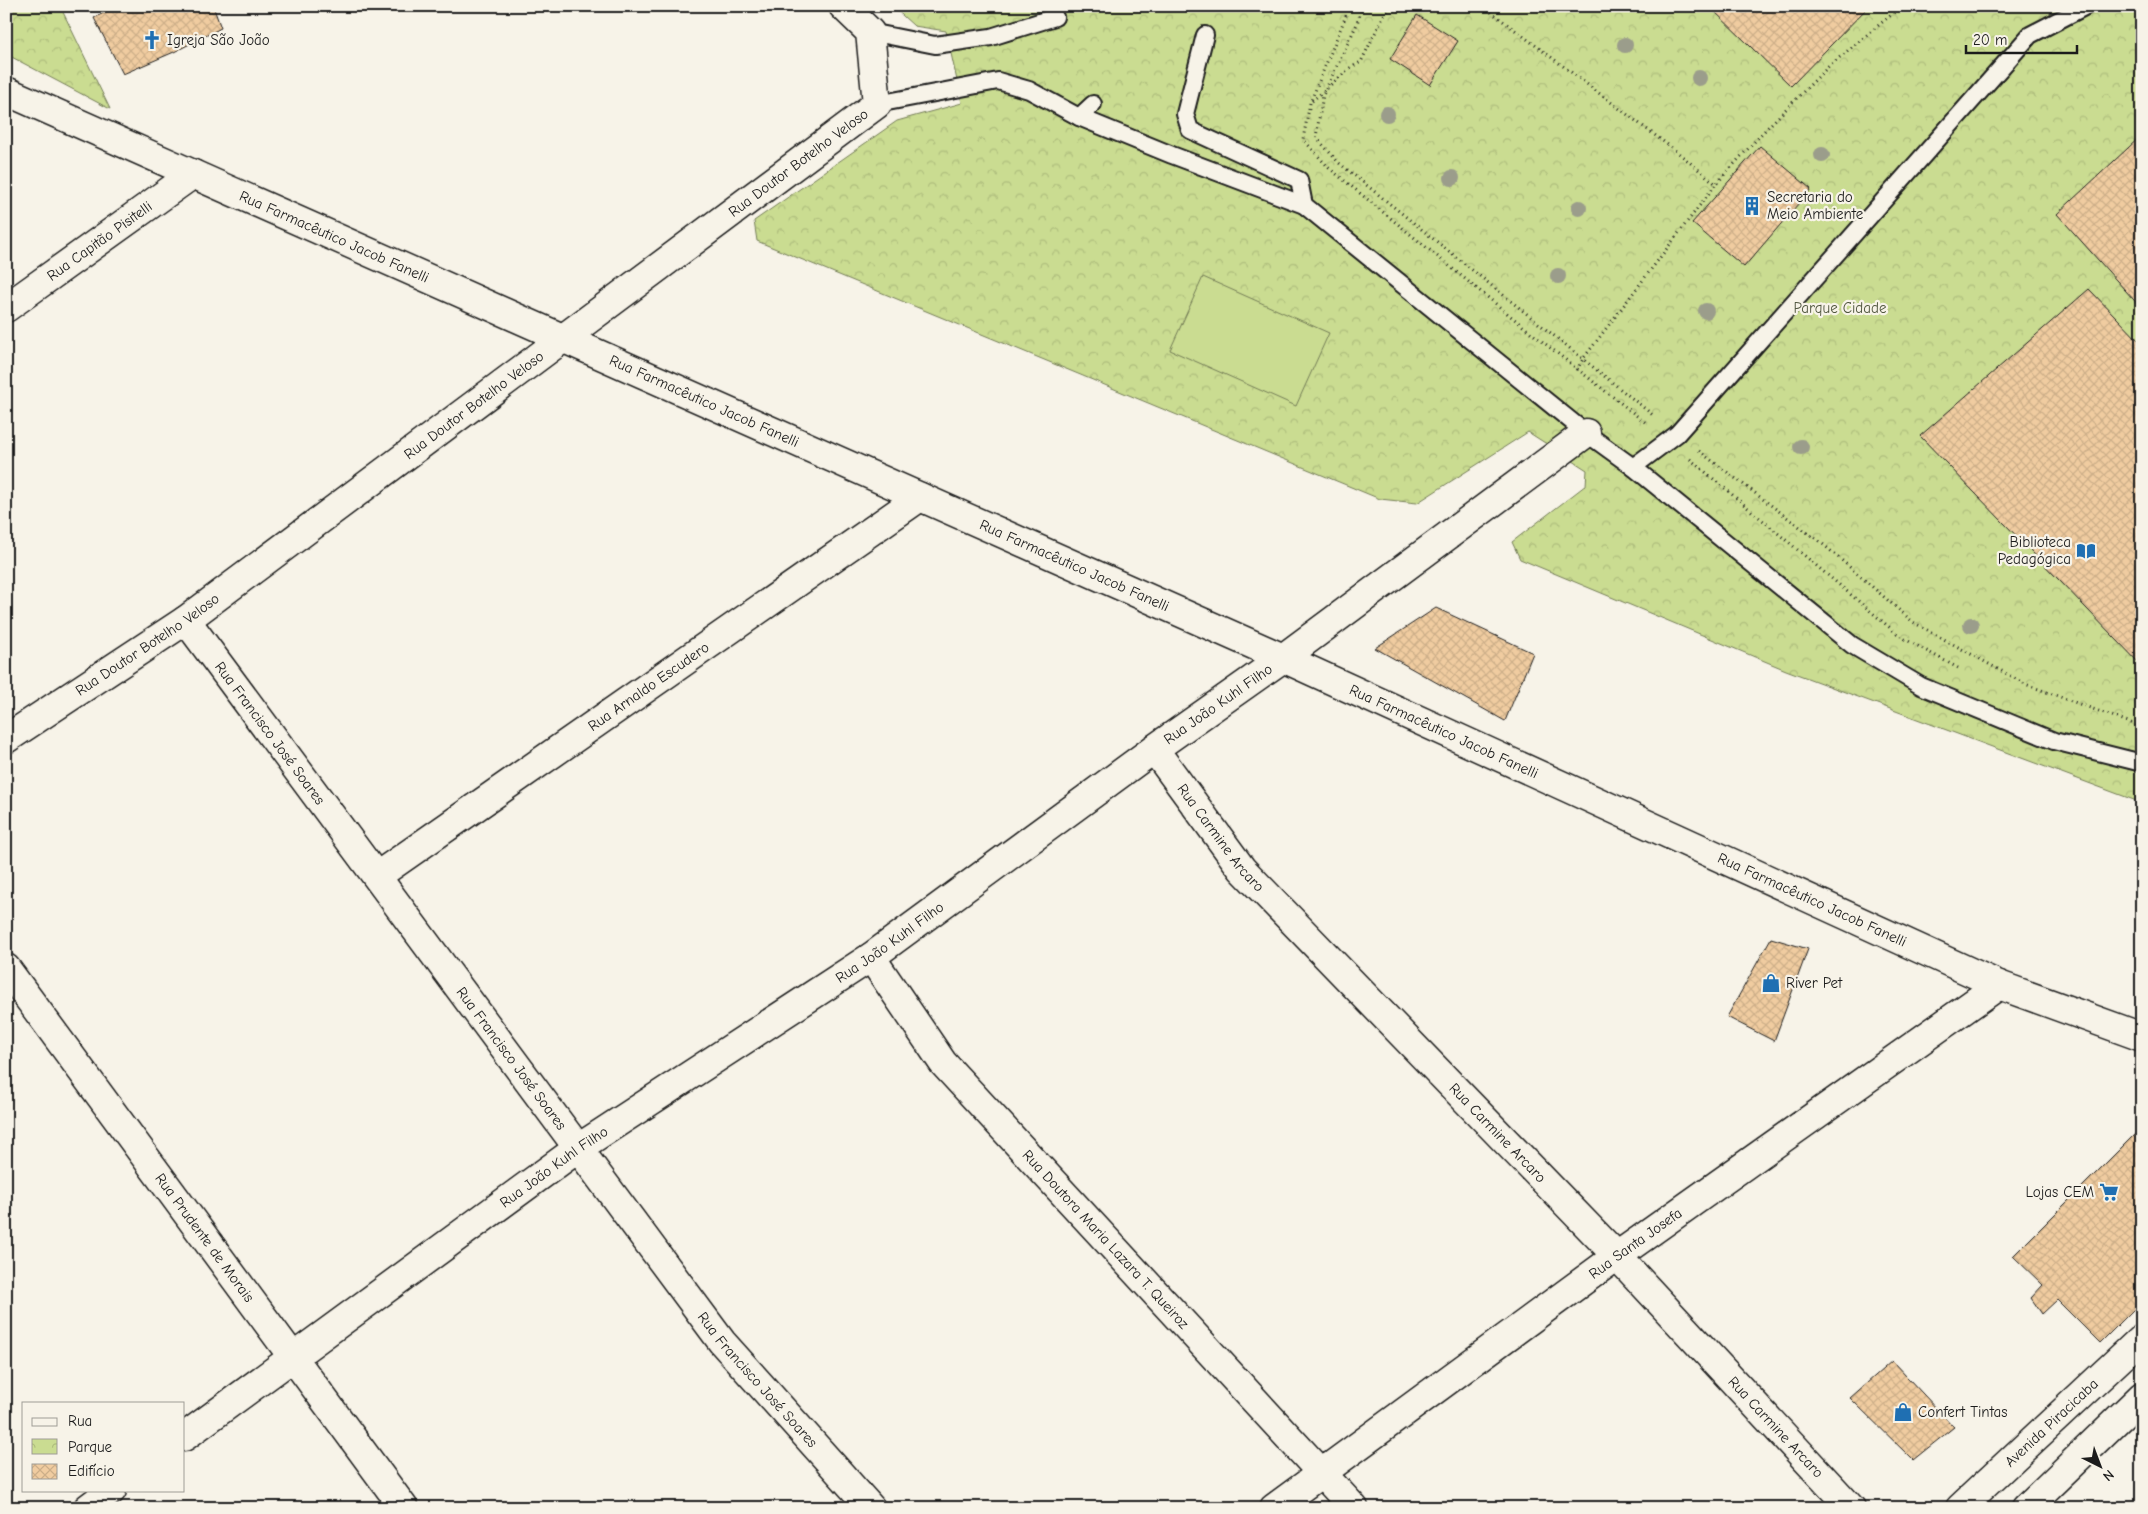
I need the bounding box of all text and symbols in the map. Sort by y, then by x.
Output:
scale bar [1966,22,2077,54]
church icon: Igreja São João [141,29,163,51]
place label: Igreja São João [167,31,270,49]
text: 20 m [1973,31,2007,49]
street label: Rua Doutor Botelho Veloso [725,105,872,221]
street label: Rua Farmacêutico Jacob Fanelli [237,187,432,287]
place label: Secretaria do Meio Ambiente [1767,188,1864,223]
building icon: Secretaria do Meio Ambiente [1741,195,1763,217]
street label: Rua Capitão Pisitelli [43,197,156,285]
park label: Parque Cidade [1794,299,1887,317]
street label: Rua Doutor Botelho Veloso [400,347,547,463]
street label: Rua Farmacêutico Jacob Fanelli [607,351,802,451]
street label: Rua Farmacêutico Jacob Fanelli [977,515,1172,615]
place label: Biblioteca Pedagógica [1998,533,2071,568]
library icon: Biblioteca Pedagógica [2075,540,2097,562]
street label: Rua Doutor Botelho Veloso [72,589,223,700]
street label: Rua Arnaldo Escudero [584,638,713,735]
street label: Rua Francisco José Soares [211,658,329,808]
street label: Rua João Kuhl Filho [1160,660,1276,748]
street label: Rua Farmacêutico Jacob Fanelli [1347,681,1541,782]
street label: Rua Carmine Arcaro [1173,780,1268,896]
street label: Rua Farmacêutico Jacob Fanelli [1715,849,1909,951]
street label: Rua João Kuhl Filho [832,898,947,987]
shop icon: River Pet [1760,972,1782,994]
place label: River Pet [1786,974,1843,992]
street label: Rua Francisco José Soares [452,983,570,1133]
street label: Rua Carmine Arcaro [1445,1079,1550,1186]
street label: Rua João Kuhl Filho [496,1122,611,1212]
street label: Rua Doutora Maria Lazara T. Queiroz [1019,1146,1193,1333]
street label: Rua Prudente de Morais [151,1170,258,1306]
supermarket icon: Lojas CEM [2098,1181,2120,1203]
place label: Lojas CEM [2026,1183,2094,1201]
street label: Rua Santa Josefa [1585,1204,1685,1283]
street label: Rua Francisco José Soares [694,1309,821,1451]
street label: Rua Carmine Arcaro [1724,1373,1827,1482]
street label: Avenida Piracicaba [2001,1375,2102,1471]
shop icon: Confert Tintas [1892,1401,1914,1423]
legend [22,1402,185,1492]
place label: Confert Tintas [1918,1403,2008,1421]
text: Rua [68,1412,92,1430]
text: Parque [68,1438,113,1456]
north arrow [2076,1442,2126,1492]
text: Edifício [68,1462,115,1480]
text: N [2099,1466,2117,1485]

